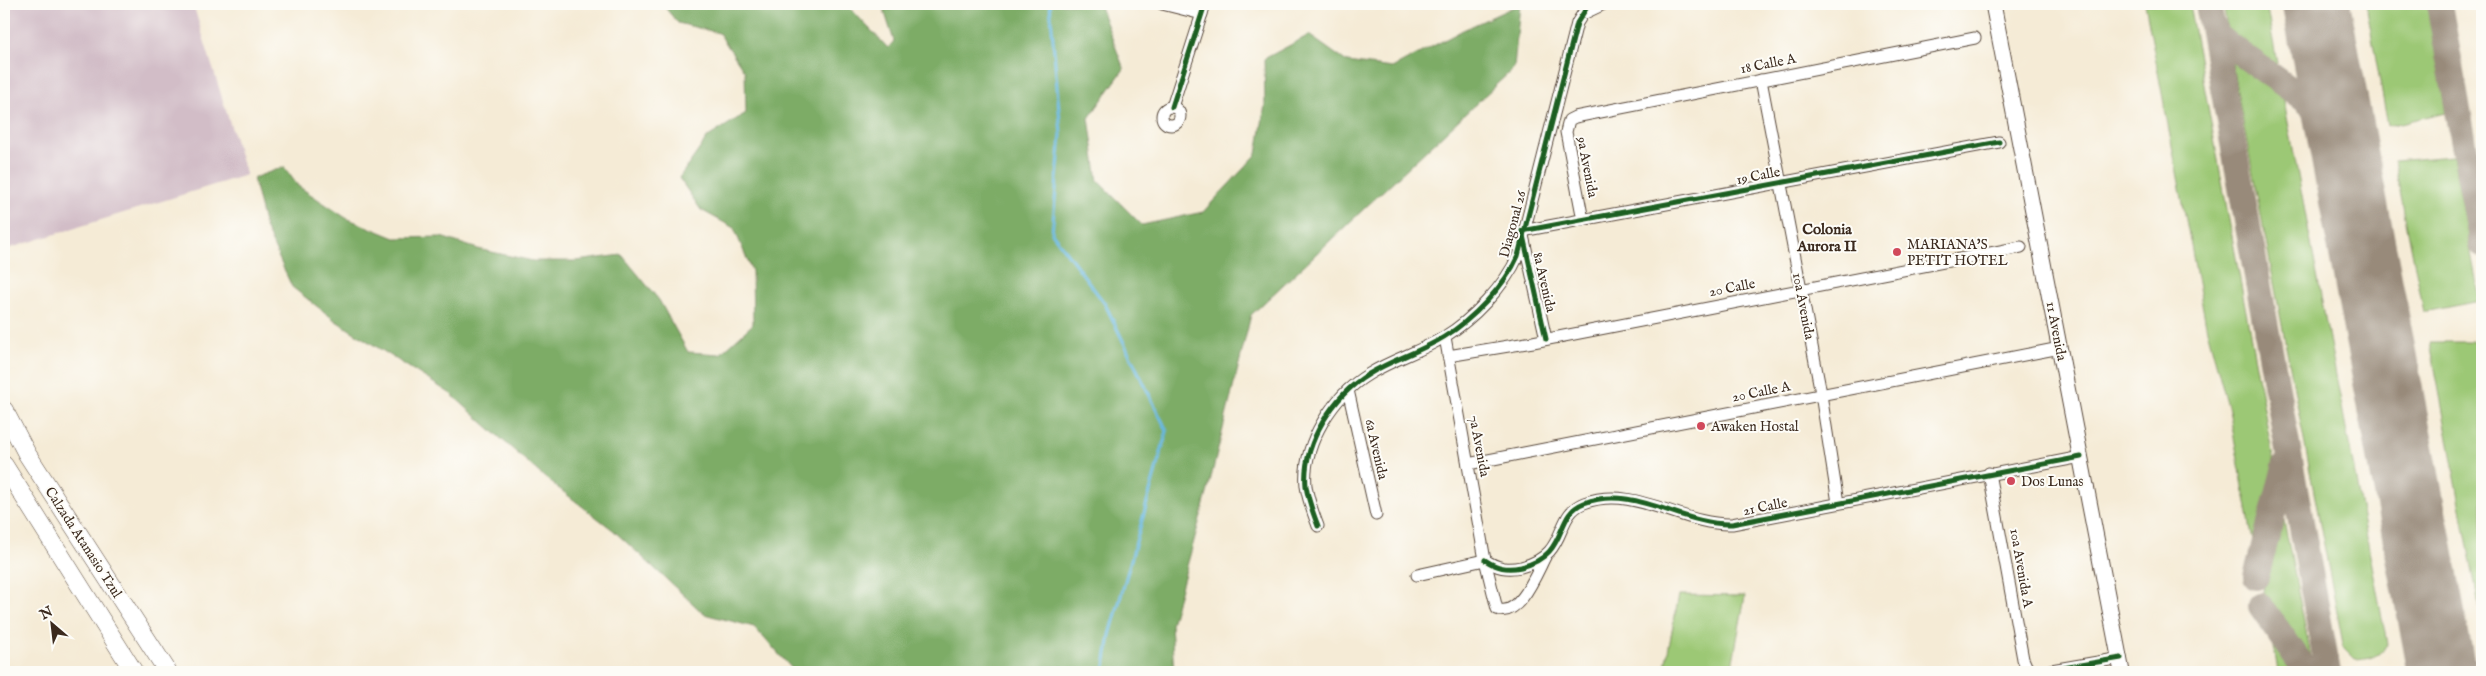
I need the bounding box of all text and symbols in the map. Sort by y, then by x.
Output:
street label: 18 Calle A [1739,50,1798,78]
street label: 9a Avenida [1572,134,1602,200]
street label: 19 Calle [1735,163,1782,189]
street label: Diagonal 26 [1495,188,1531,260]
district label: Colonia Aurora II [1796,220,1857,256]
place label: MARIANA'S PETIT HOTEL [1907,236,2008,270]
marker: MARIANA'S PETIT HOTEL [1891,246,1903,258]
street label: 8a Avenida [1528,250,1560,315]
street label: 10a Avenida [1788,271,1818,342]
street label: 20 Calle [1708,275,1757,301]
street label: 11 Avenida [2041,300,2071,363]
street label: 20 Calle A [1730,377,1792,406]
street label: 7a Avenida [1464,414,1494,479]
street label: 6a Avenida [1360,417,1392,482]
place label: Awaken Hostal [1710,418,1799,436]
marker: Awaken Hostal [1695,420,1707,432]
place label: Dos Lunas [2021,473,2083,491]
marker: Dos Lunas [2005,475,2017,487]
street label: Calzada Atanasio Tzul [41,484,126,602]
street label: 21 Calle [1741,494,1790,520]
street label: 10a Avenida A [2005,527,2037,610]
north arrow [28,598,78,648]
text: N [36,603,56,625]

